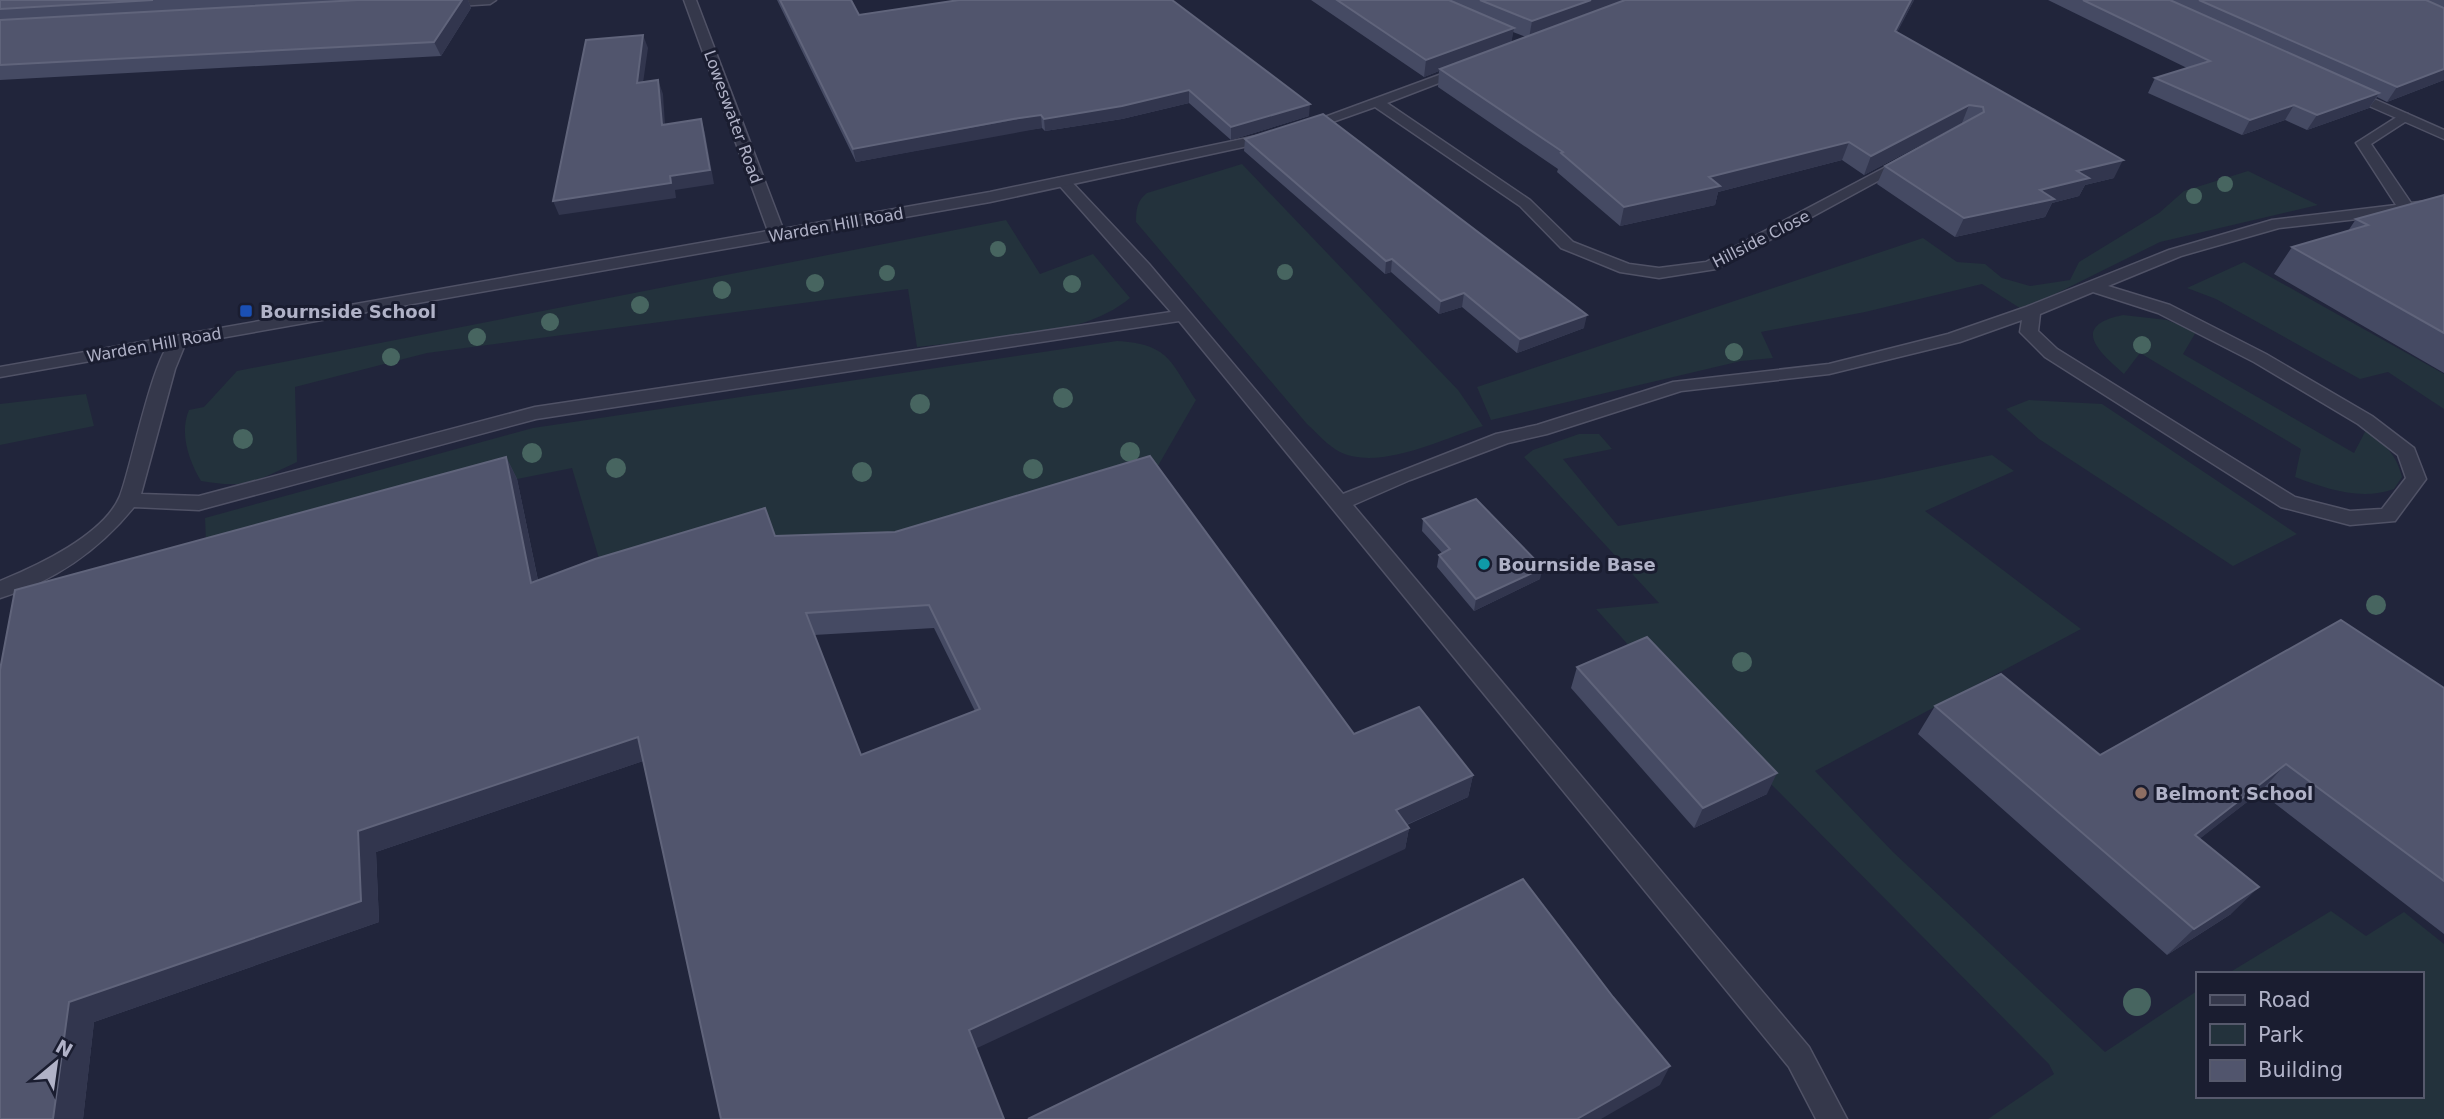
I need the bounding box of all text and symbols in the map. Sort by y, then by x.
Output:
street label: Loweswater Road [700,48,766,186]
street label: Warden Hill Road [767,204,905,246]
street label: Hillside Close [1709,206,1813,272]
place label: Bournside School [260,301,436,322]
marker: Bournside School [238,303,254,319]
street label: Warden Hill Road [85,324,223,366]
place label: Bournside Base [1498,554,1656,575]
marker: Bournside Base [1476,556,1492,572]
place label: Belmont School [2155,783,2313,804]
marker: Belmont School [2133,785,2149,801]
legend [2196,972,2423,1098]
text: Road [2258,988,2311,1012]
text: Park [2258,1023,2304,1047]
north arrow [21,1028,91,1098]
text: N [52,1035,77,1062]
text: Building [2258,1058,2343,1082]

